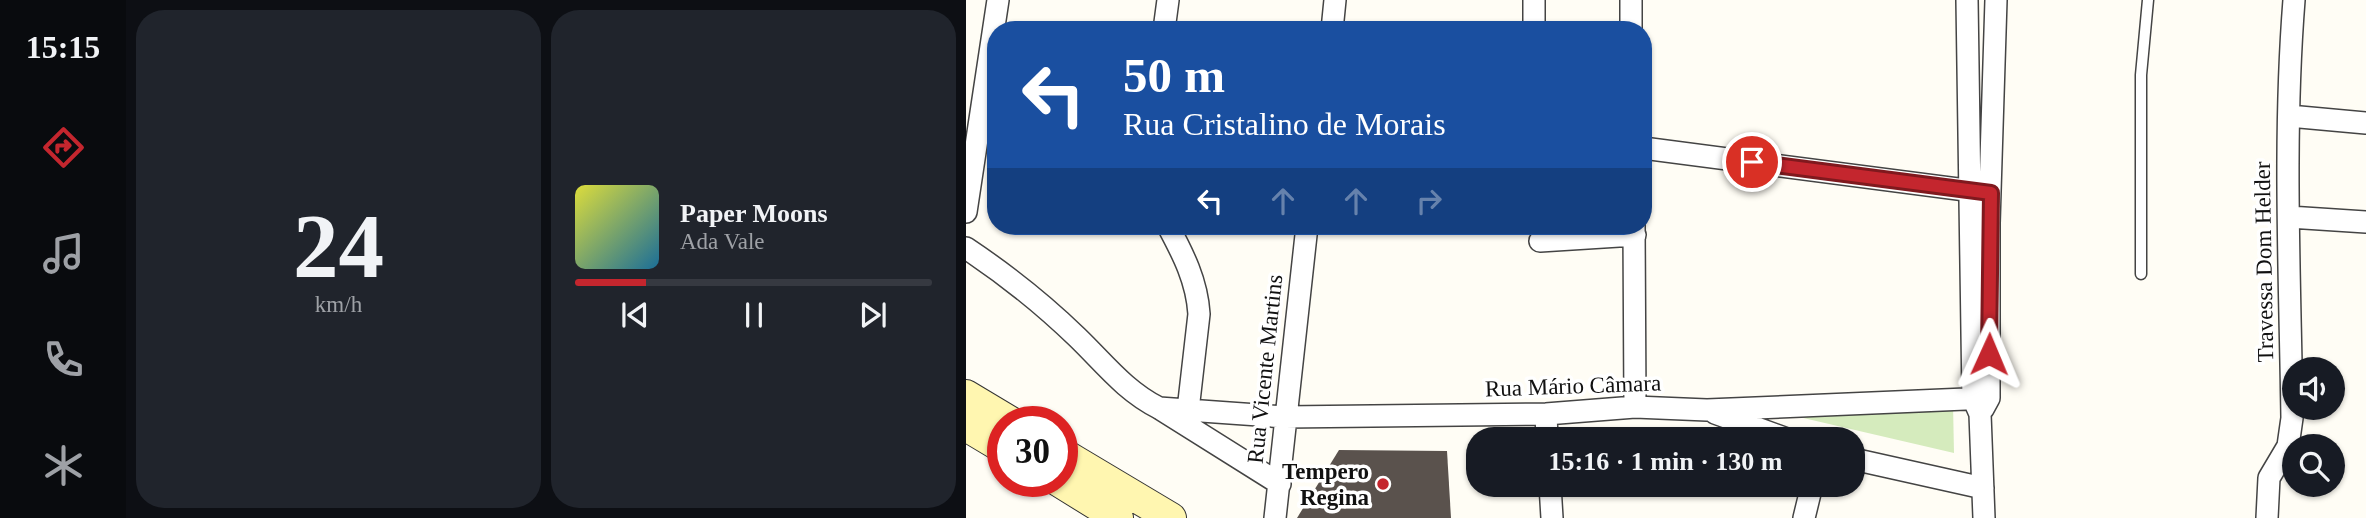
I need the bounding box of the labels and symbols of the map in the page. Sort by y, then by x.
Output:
pin [1722,132,1782,192]
street label: Travessa Dom Helder [2250,161,2278,363]
street label: Rua Vicente Martins [1243,273,1287,465]
position arrow [1952,317,2026,391]
street label: Rua Mário Câmara [1484,370,1662,402]
speed limit sign: 30 [987,406,1078,497]
place label: Tempero Regina [1282,459,1370,510]
marker: Tempero Regina [1375,476,1391,492]

